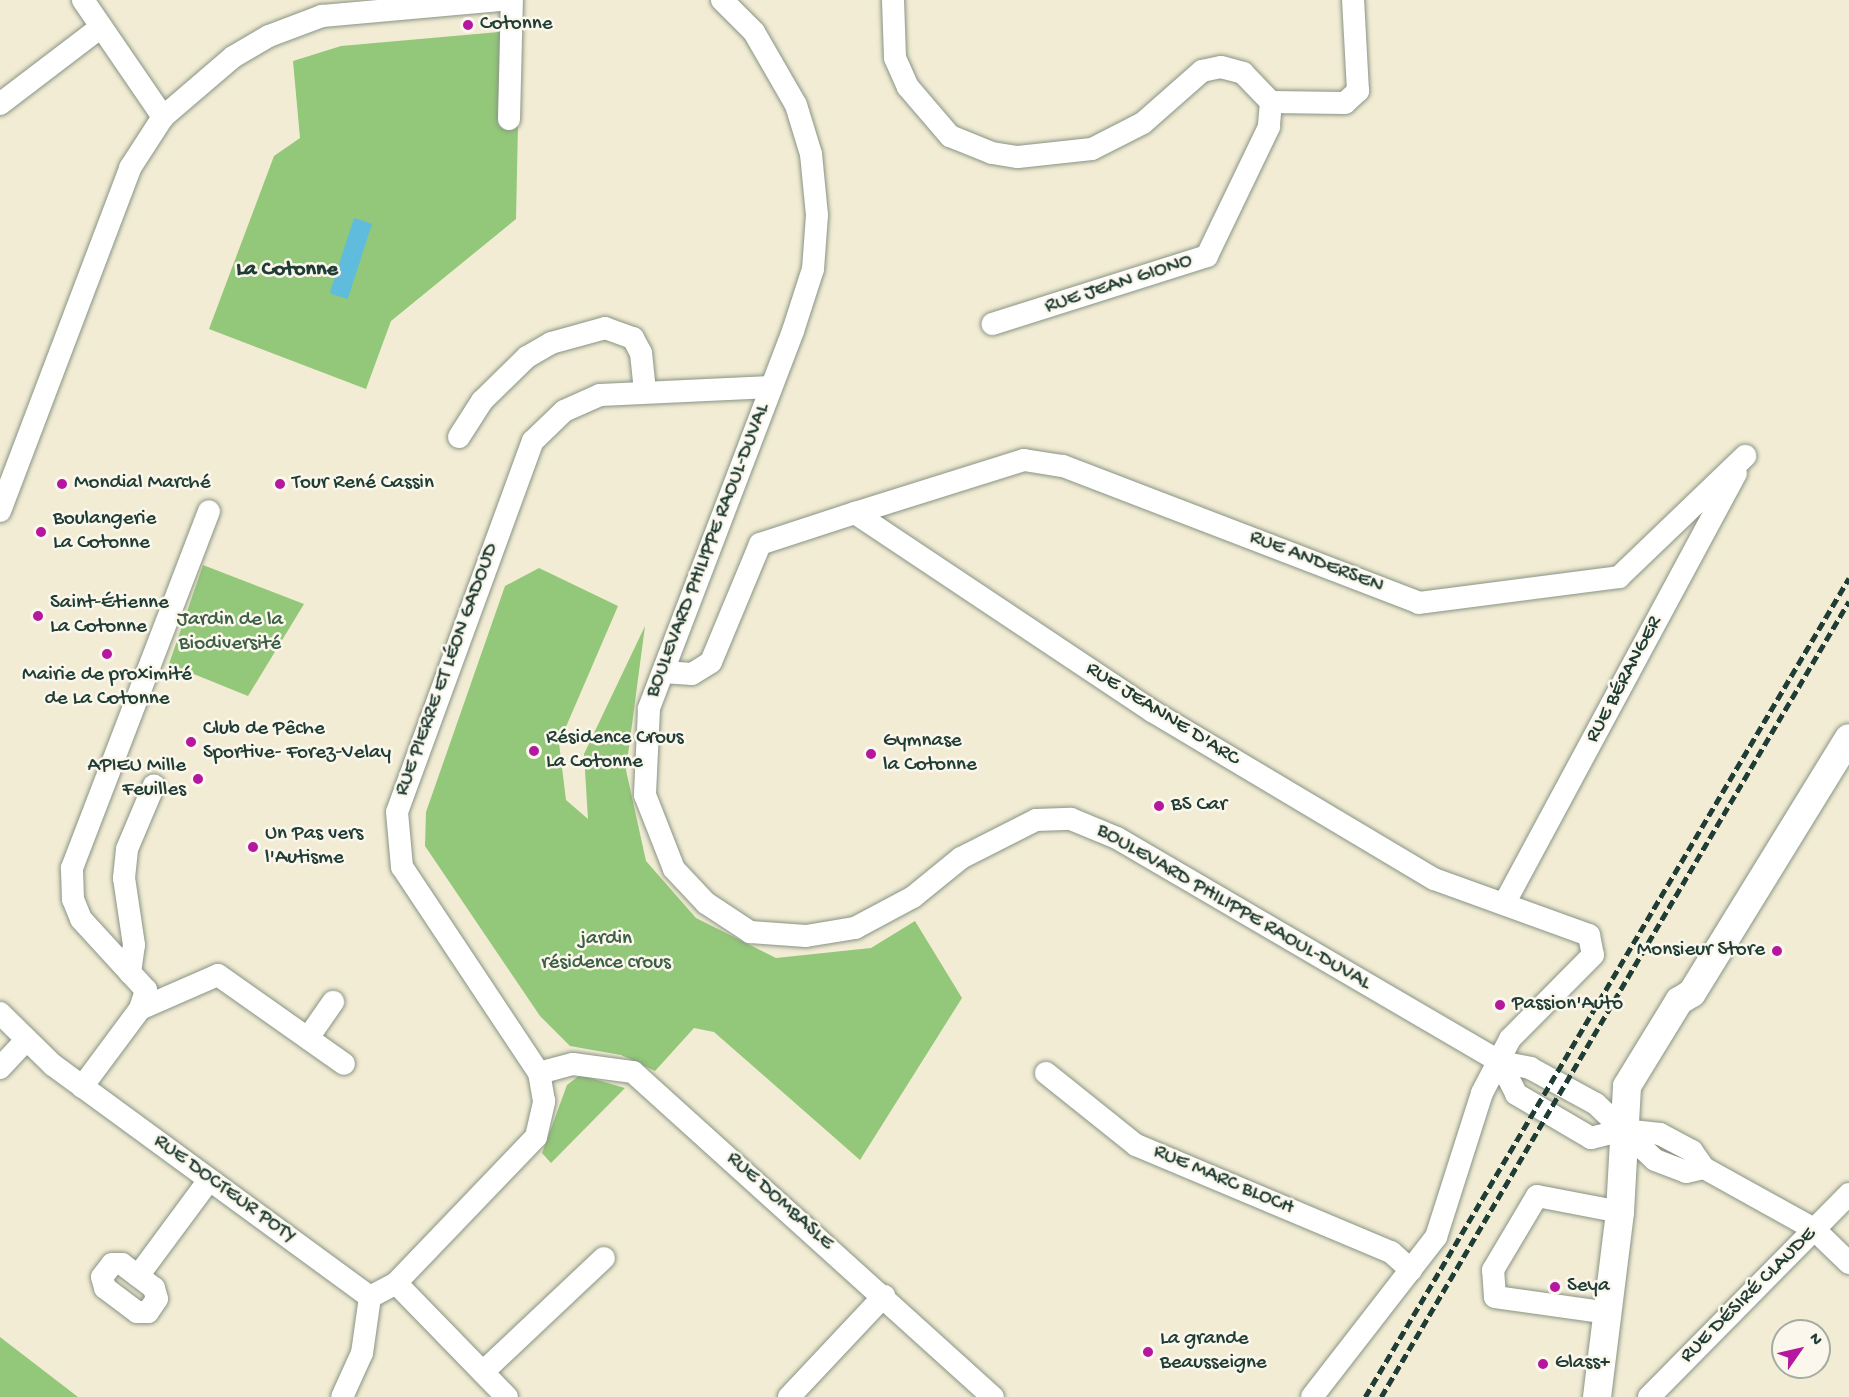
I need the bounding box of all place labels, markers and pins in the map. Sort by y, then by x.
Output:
place label: Cotonne [480,12,553,38]
marker: Cotonne [461,18,475,32]
place label: Mondial Marché [74,471,210,497]
place label: Tour René Cassin [292,471,434,497]
marker: Mondial Marché [55,477,69,491]
marker: Tour René Cassin [273,477,287,491]
place label: Boulangerie La Cotonne [53,507,156,557]
marker: Boulangerie La Cotonne [34,525,48,539]
place label: Saint-Étienne La Cotonne [50,591,169,641]
marker: Saint-Étienne La Cotonne [31,609,45,623]
marker: Mairie de proximité de La Cotonne [100,647,114,661]
place label: Mairie de proximité de La Cotonne [22,663,192,713]
place label: Club de Pêche Sportive- Forez-Velay [203,717,391,767]
place label: Résidence Crous La Cotonne [546,726,683,776]
place label: Gymnase la Cotonne [883,729,977,779]
marker: Club de Pêche Sportive- Forez-Velay [184,735,198,749]
marker: Résidence Crous La Cotonne [527,744,541,758]
marker: Gymnase la Cotonne [864,747,878,761]
place label: APIEU Mille Feuilles [88,754,186,804]
marker: APIEU Mille Feuilles [191,772,205,786]
place label: BS Car [1171,793,1227,819]
marker: BS Car [1152,799,1166,813]
place label: Un Pas vers l'Autisme [265,822,363,872]
marker: Un Pas vers l'Autisme [246,840,260,854]
place label: Monsieur Store [1637,938,1765,964]
marker: Monsieur Store [1770,944,1784,958]
place label: Passion'Auto [1512,992,1623,1018]
marker: Passion'Auto [1493,998,1507,1012]
place label: Seya [1567,1274,1610,1300]
marker: Seya [1548,1280,1562,1294]
place label: La grande Beausseigne [1160,1327,1267,1377]
marker: La grande Beausseigne [1141,1345,1155,1359]
place label: Glass+ [1555,1351,1610,1377]
marker: Glass+ [1536,1357,1550,1371]

